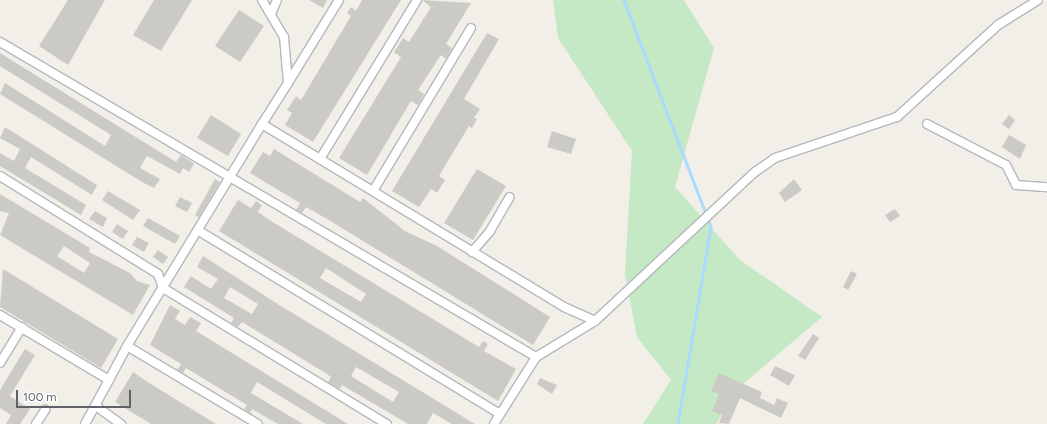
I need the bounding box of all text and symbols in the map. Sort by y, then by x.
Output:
scale bar [18,382,133,408]
text: 100 m [23,390,57,404]

